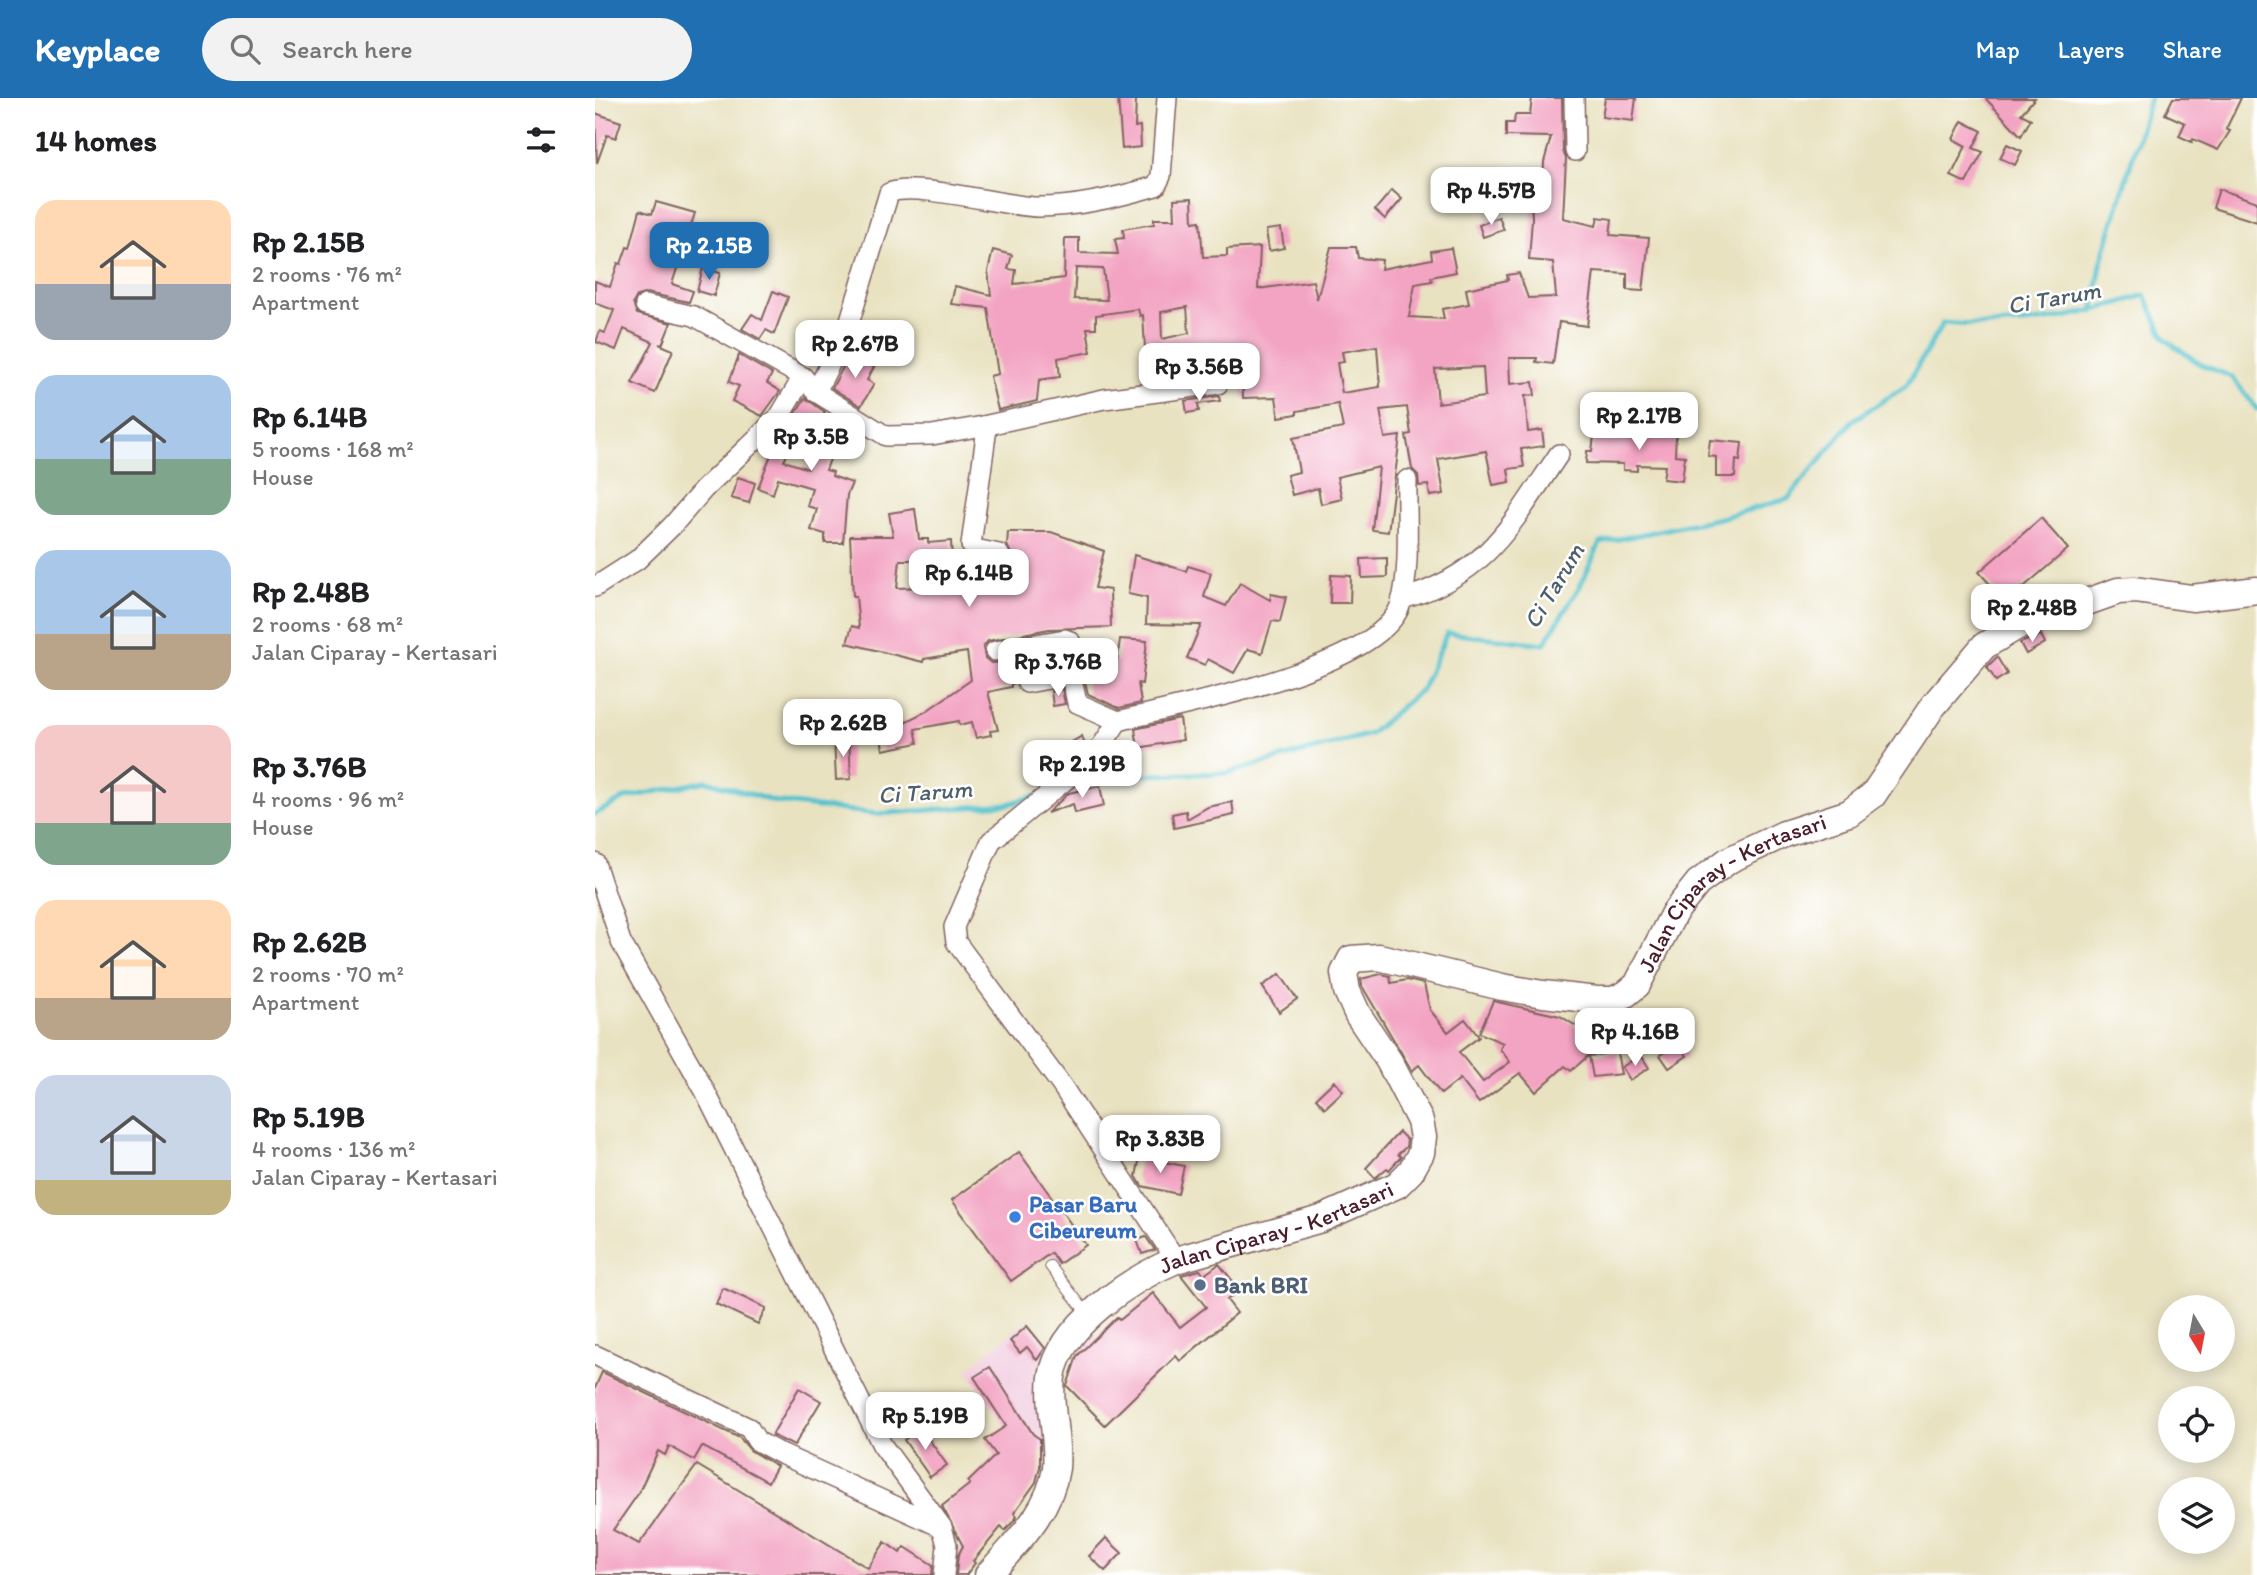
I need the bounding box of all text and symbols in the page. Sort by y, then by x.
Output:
search box [202,18,692,81]
text: Keyplace [35,30,160,69]
icon: search [226,30,264,68]
text: Search here [282,33,413,65]
text: Map [1976,35,2020,64]
text: Layers [2058,35,2125,64]
text: Share [2163,35,2222,64]
icon: filters [522,121,560,159]
text: 14 homes [35,122,157,159]
pin: Rp 4.57B [1419,167,1563,227]
text: Rp 4.57B [1446,176,1536,204]
pin: Rp 2.15B [637,222,781,282]
text: Rp 2.15B [252,223,365,260]
icon: home [91,228,175,312]
text: Rp 2.15B [666,231,752,259]
text: 2 rooms · 76 m² [252,260,402,288]
water label: Ci Tarum [2005,275,2104,320]
text: Apartment [252,288,359,316]
pin: Rp 2.67B [783,320,927,380]
text: Rp 2.67B [811,329,899,357]
pin: Rp 3.56B [1127,344,1271,403]
text: Rp 3.56B [1155,352,1243,380]
pin: Rp 2.17B [1567,392,1711,452]
text: Rp 6.14B [252,398,367,435]
text: Rp 2.17B [1596,401,1682,429]
icon: home [91,403,175,487]
pin: Rp 3.5B [746,414,876,473]
text: Rp 3.5B [773,422,849,450]
text: 5 rooms · 168 m² [252,435,414,463]
text: House [252,463,314,491]
water label: Ci Tarum [1517,537,1591,634]
pin: Rp 6.14B [897,550,1041,609]
text: Rp 6.14B [925,558,1013,586]
text: Rp 2.48B [252,573,370,610]
icon: home [91,578,175,662]
pin: Rp 2.48B [1960,584,2104,644]
text: Rp 2.48B [1987,593,2077,621]
text: 2 rooms · 68 m² [252,610,403,638]
text: Jalan Ciparay - Kertasari [252,638,498,666]
pin: Rp 3.76B [986,638,1130,698]
text: Rp 3.76B [1014,647,1102,675]
pin: Rp 2.62B [771,700,915,759]
text: Rp 2.62B [799,708,887,736]
pin: Rp 2.19B [1010,740,1154,800]
text: Rp 3.76B [252,748,367,785]
text: Rp 2.19B [1039,749,1125,777]
icon: home [91,753,175,837]
water label: Ci Tarum [877,774,974,809]
text: 4 rooms · 96 m² [252,785,404,813]
street label: Jalan Ciparay - Kertasari [1632,807,1830,977]
text: House [252,813,314,841]
text: Rp 2.62B [252,923,367,960]
icon: home [91,928,175,1012]
text: 2 rooms · 70 m² [252,960,404,988]
text: Apartment [252,988,359,1016]
pin: Rp 4.16B [1563,1009,1707,1068]
text: Rp 4.16B [1591,1017,1679,1045]
text: Rp 5.19B [252,1098,365,1135]
icon: home [91,1103,175,1187]
pin: Rp 3.83B [1088,1116,1232,1175]
text: Rp 3.83B [1115,1124,1205,1152]
text: 4 rooms · 136 m² [252,1135,415,1163]
text: Jalan Ciparay - Kertasari [252,1163,498,1191]
street label: Jalan Ciparay - Kertasari [1154,1175,1398,1280]
place label: Pasar Baru Cibeureum [1029,1190,1138,1244]
marker: Pasar Baru Cibeureum [1007,1209,1023,1225]
place label: Bank BRI [1214,1271,1308,1299]
marker: Bank BRI [1192,1277,1208,1293]
north arrow [2158,1295,2235,1372]
map controls [2158,1295,2235,1554]
button: locate [2158,1386,2235,1463]
pin: Rp 5.19B [853,1392,997,1452]
text: Rp 5.19B [882,1401,968,1429]
button: layers [2158,1477,2235,1554]

